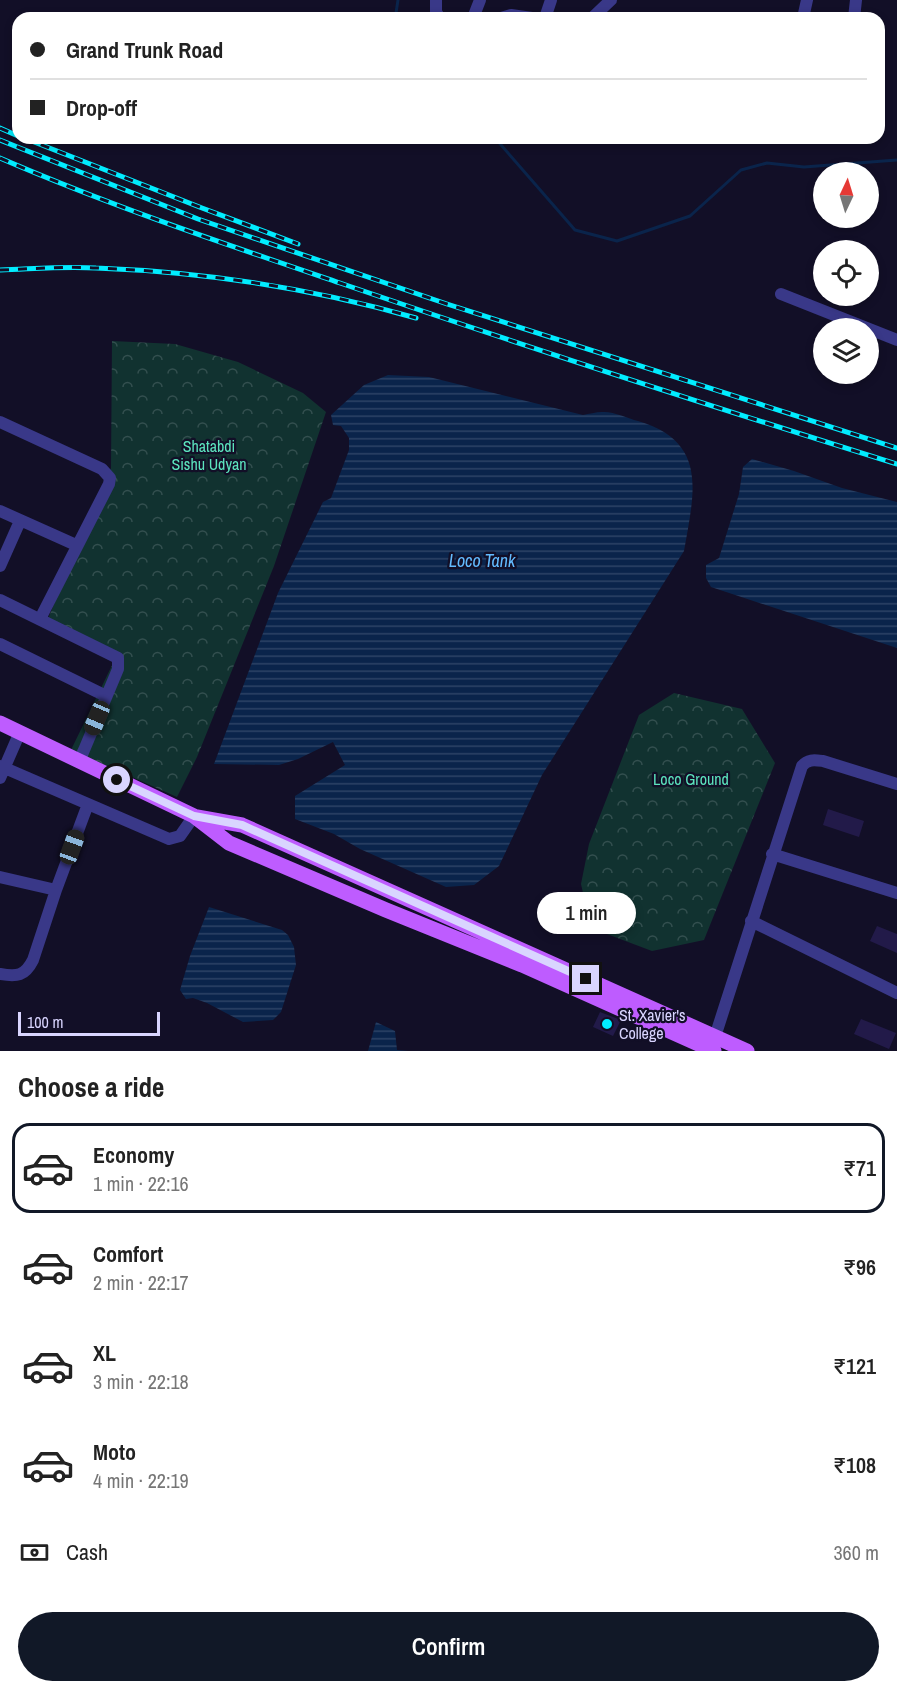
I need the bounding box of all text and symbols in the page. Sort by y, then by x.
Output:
text: Grand Trunk Road [66,35,223,65]
text: Drop-off [66,93,137,123]
north arrow [813,162,879,228]
map controls [813,162,879,384]
button: locate [813,240,879,306]
button: layers [813,318,879,384]
park label: Shatabdi Sishu Udyan [171,435,247,475]
water label: Loco Tank [449,548,516,573]
car [82,698,112,738]
route start [103,766,130,793]
park label: Loco Ground [653,768,729,790]
car [57,827,87,867]
callout: 1 min [536,892,636,934]
text: 1 min [565,899,608,926]
route end [572,965,599,992]
place label: St. Xavier's College [619,1004,686,1044]
scale bar [18,1009,160,1036]
text: 100 m [27,1011,63,1033]
marker: St. Xavier's College [600,1017,614,1031]
text: Choose a ride [18,1069,164,1105]
text: Economy [93,1140,174,1170]
icon: car [21,1141,75,1195]
text: ₹71 [843,1153,876,1183]
text: 1 min · 22:16 [93,1170,189,1197]
text: Comfort [93,1239,163,1269]
icon: car [21,1240,75,1294]
text: ₹96 [843,1252,876,1282]
text: 2 min · 22:17 [93,1269,189,1296]
text: XL [93,1338,116,1368]
icon: car [21,1339,75,1393]
text: ₹121 [833,1351,876,1381]
text: 3 min · 22:18 [93,1368,189,1395]
text: Moto [93,1437,136,1467]
icon: car [21,1438,75,1492]
text: ₹108 [833,1450,876,1480]
text: 4 min · 22:19 [93,1467,189,1494]
icon: cash [18,1536,51,1569]
text: Cash [66,1537,108,1567]
text: 360 m [833,1539,879,1566]
button: Confirm [18,1612,879,1681]

